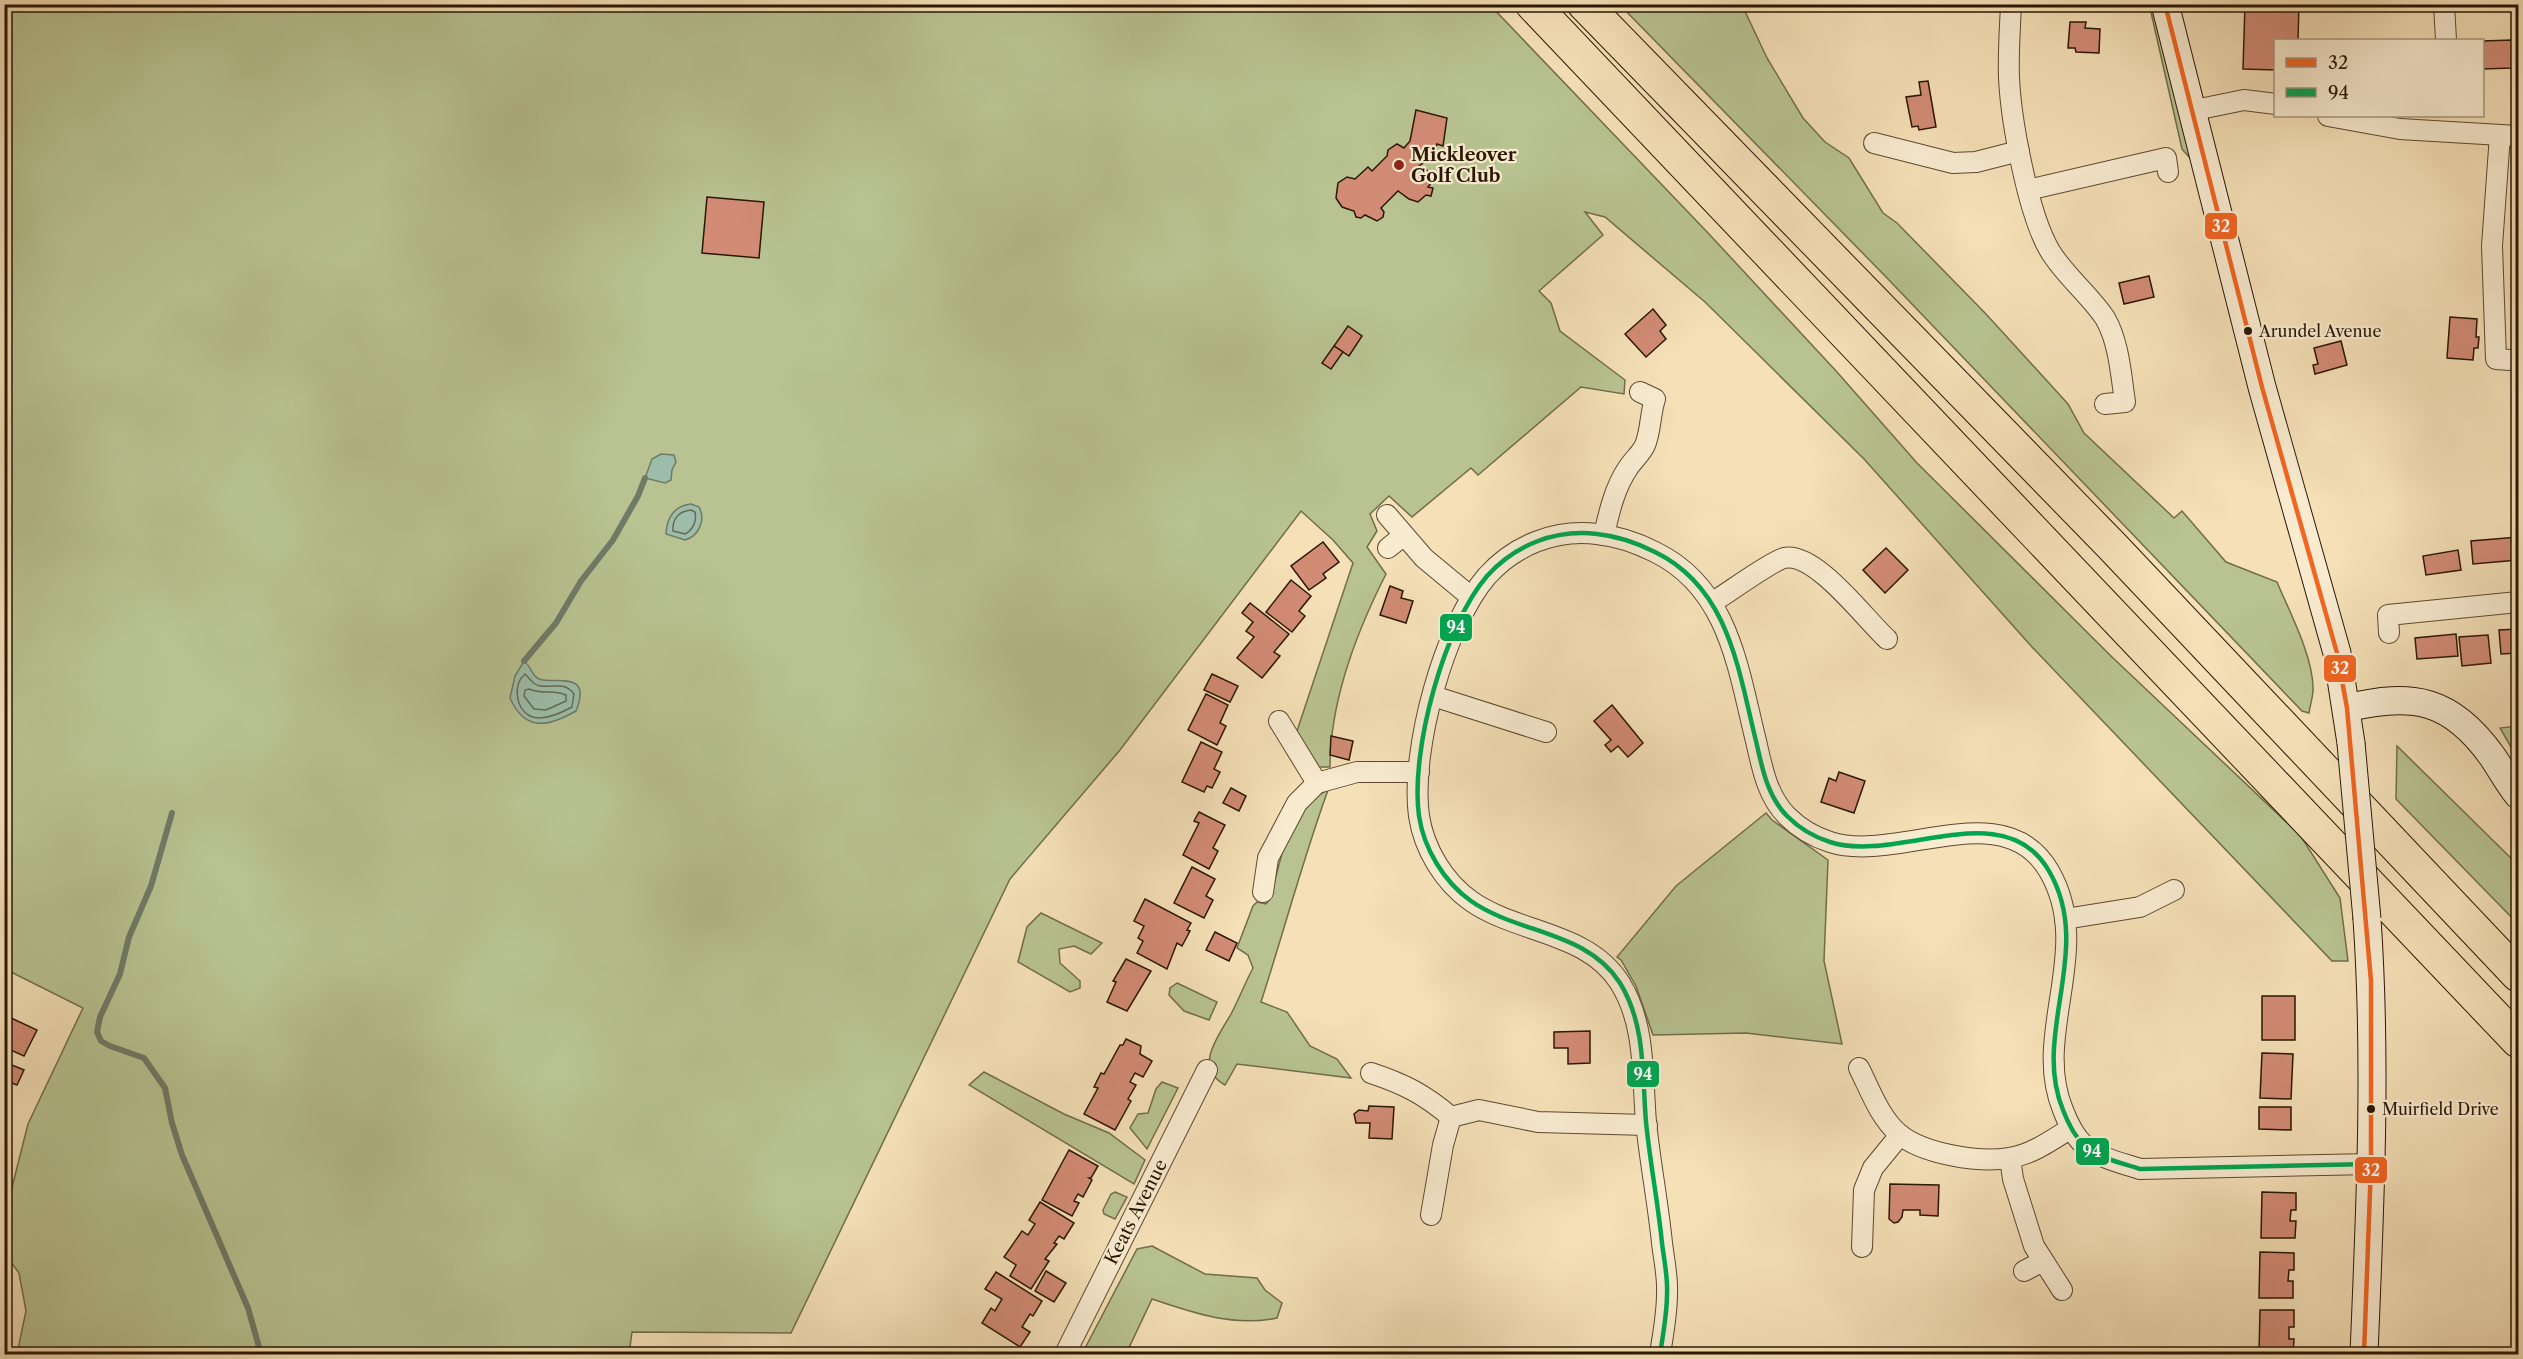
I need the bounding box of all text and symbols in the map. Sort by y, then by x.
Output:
legend [2274,39,2484,117]
text: 32 [2328,52,2348,74]
text: 94 [2328,82,2349,104]
place label: Mickleover Golf Club [1411,144,1517,187]
marker: Mickleover Golf Club [1392,158,1406,172]
line badge: 32 [2204,212,2238,240]
text: 32 [2212,216,2230,236]
place label: Arundel Avenue [2258,321,2381,341]
marker: Arundel Avenue [2242,325,2254,337]
line badge: 94 [1439,613,1473,642]
text: 94 [1446,617,1466,637]
line badge: 32 [2323,654,2357,683]
text: 32 [2331,658,2349,678]
line badge: 94 [1626,1060,1660,1088]
text: 94 [1633,1064,1653,1084]
place label: Muirfield Drive [2382,1099,2499,1119]
marker: Muirfield Drive [2365,1103,2377,1115]
line badge: 94 [2075,1137,2110,1166]
text: 94 [2082,1141,2102,1161]
street label: Keats Avenue [1100,1156,1172,1268]
line badge: 32 [2354,1156,2388,1184]
text: 32 [2362,1160,2380,1180]

